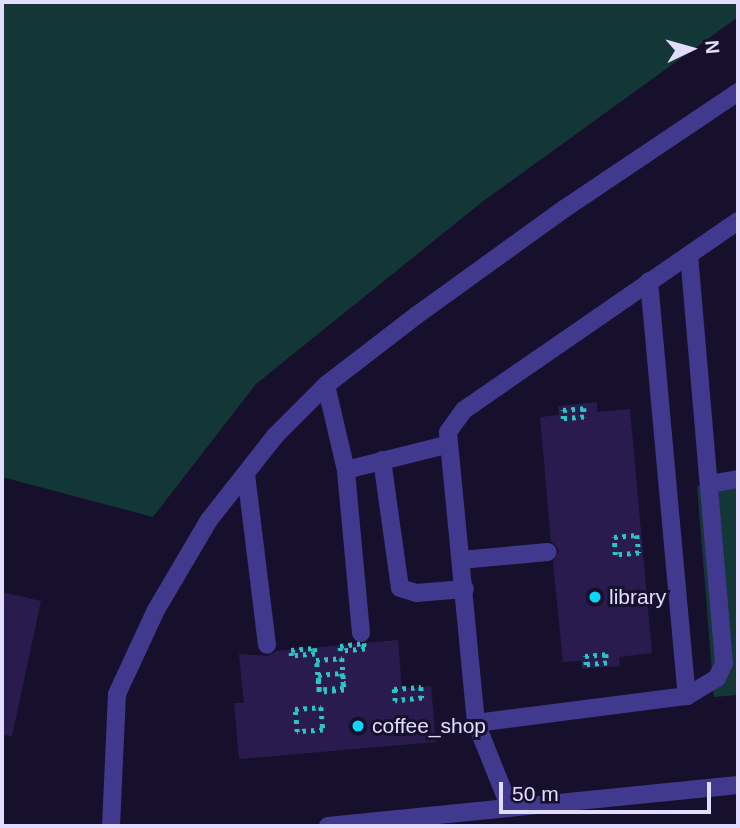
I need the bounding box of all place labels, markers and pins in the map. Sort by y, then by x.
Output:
place label: library [609,584,666,610]
marker: library [587,589,603,605]
place label: coffee_shop [372,713,486,739]
marker: coffee_shop [350,718,366,734]

